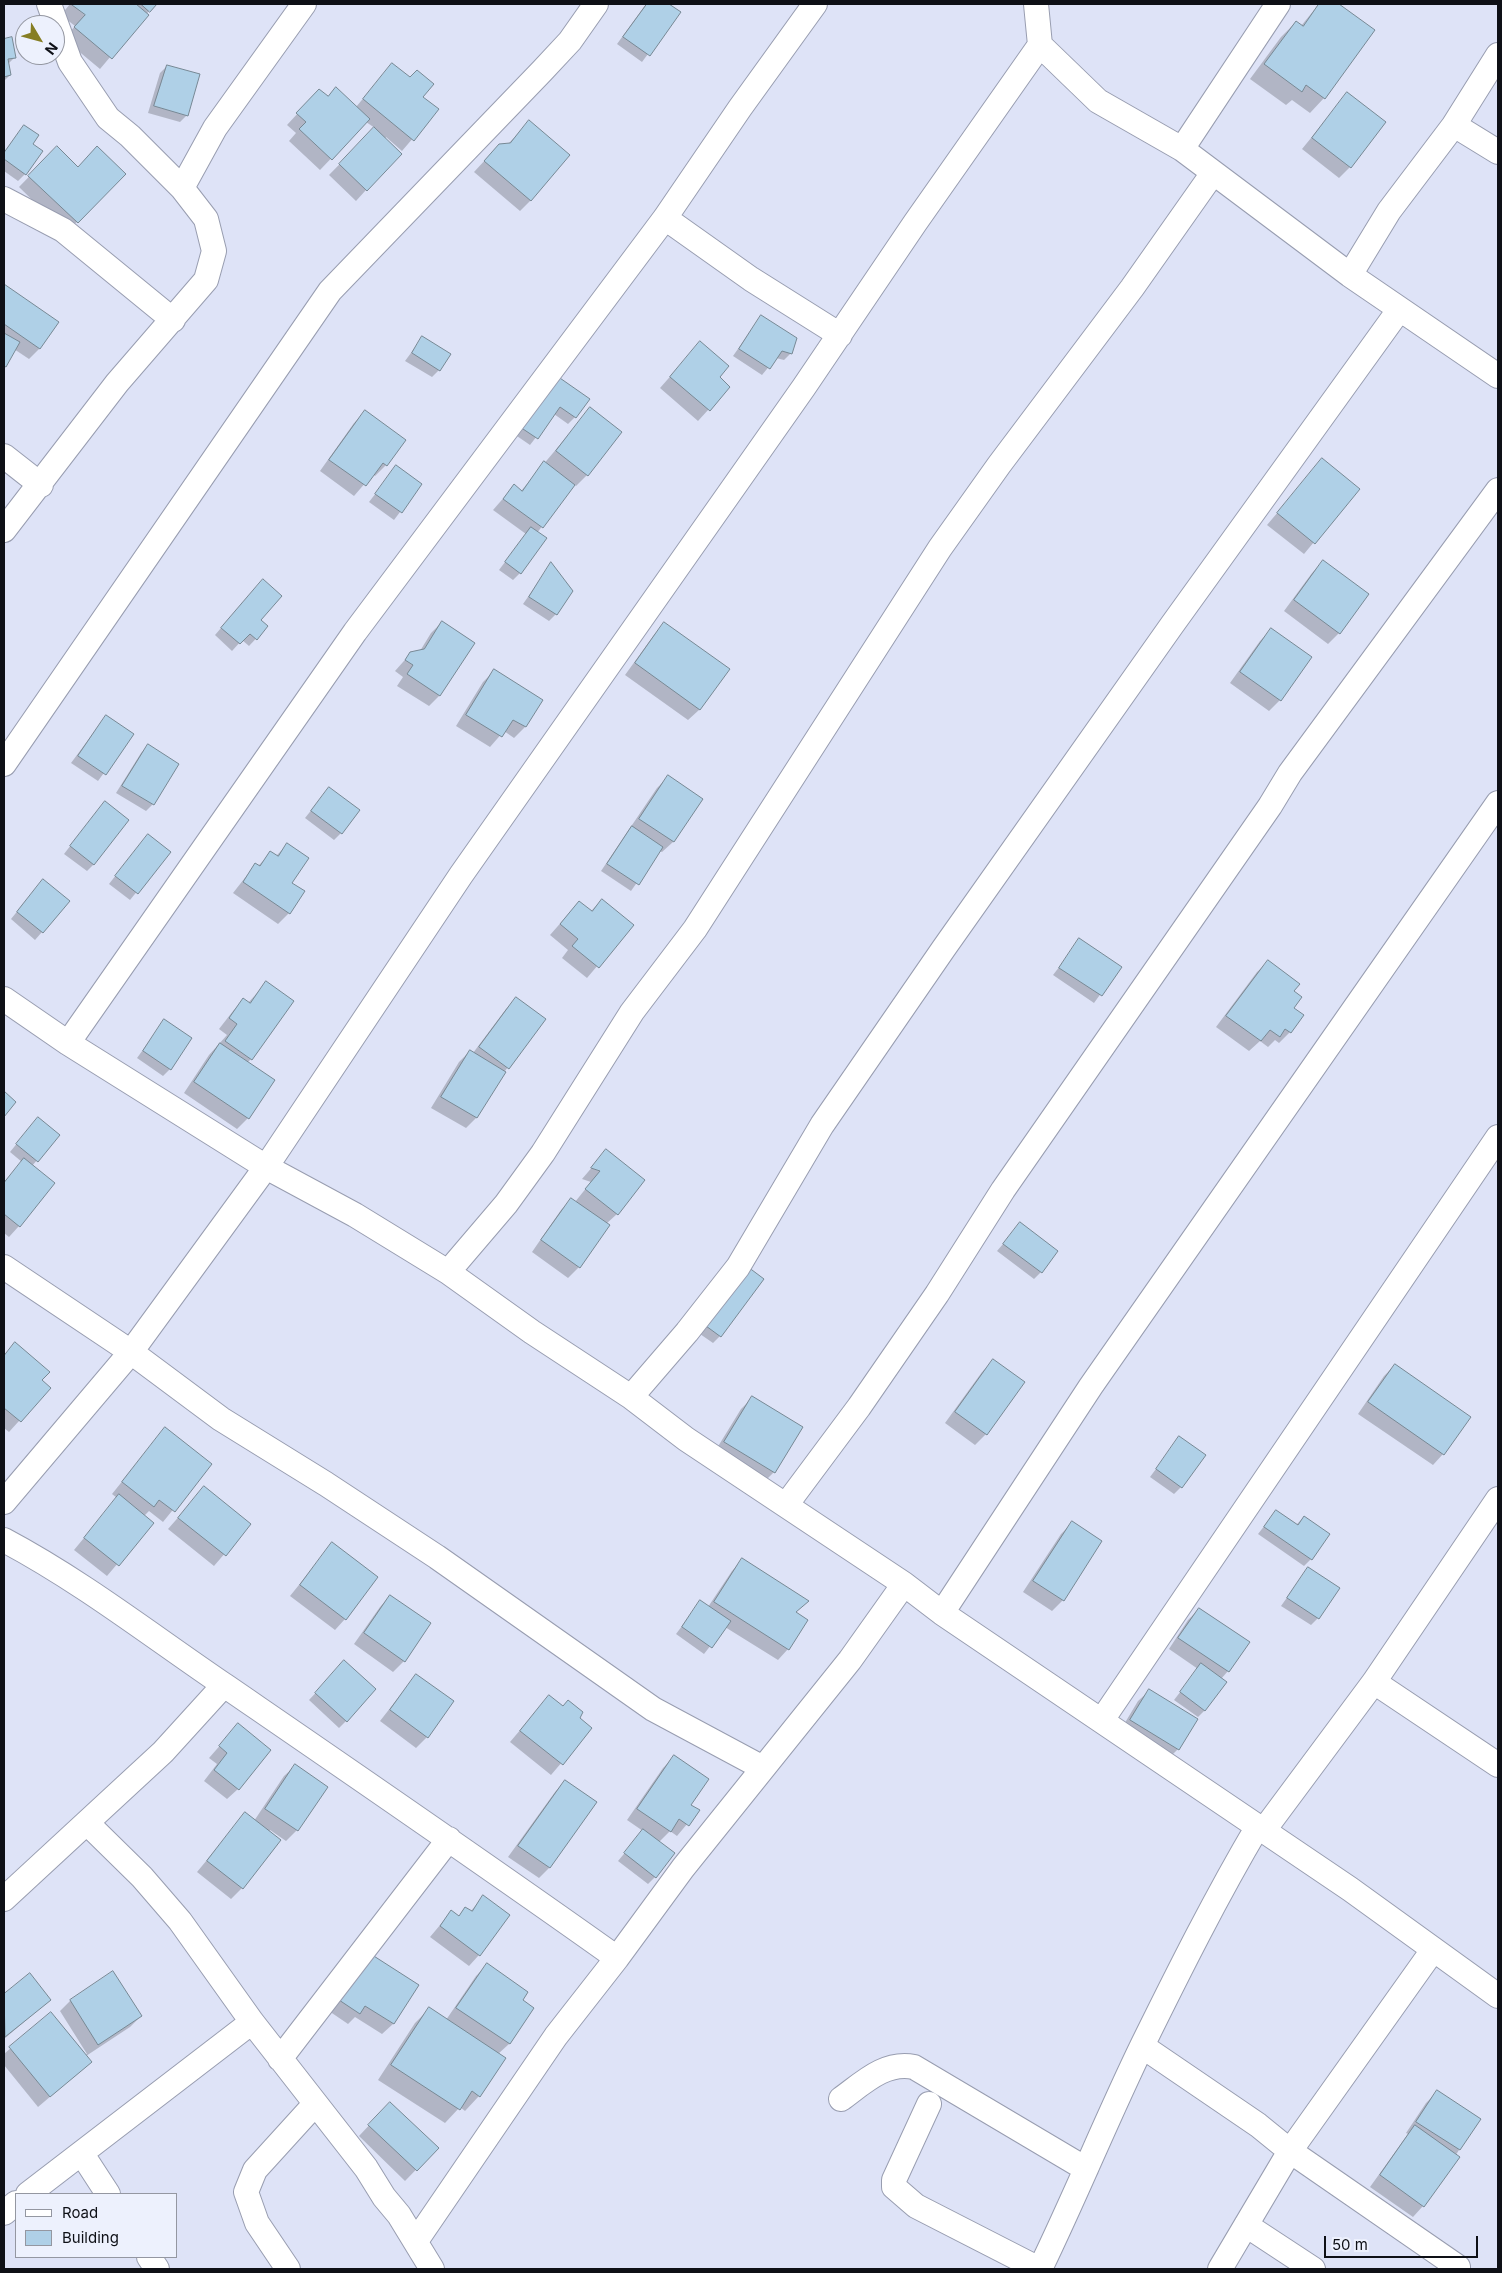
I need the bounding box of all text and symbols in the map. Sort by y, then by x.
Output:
north arrow [15,15,65,65]
text: N [42,39,62,58]
legend [15,2193,178,2258]
text: Road [62,2203,98,2222]
scale bar [1327,2226,1481,2258]
text: Building [62,2228,119,2247]
text: 50 m [1332,2235,1368,2254]

